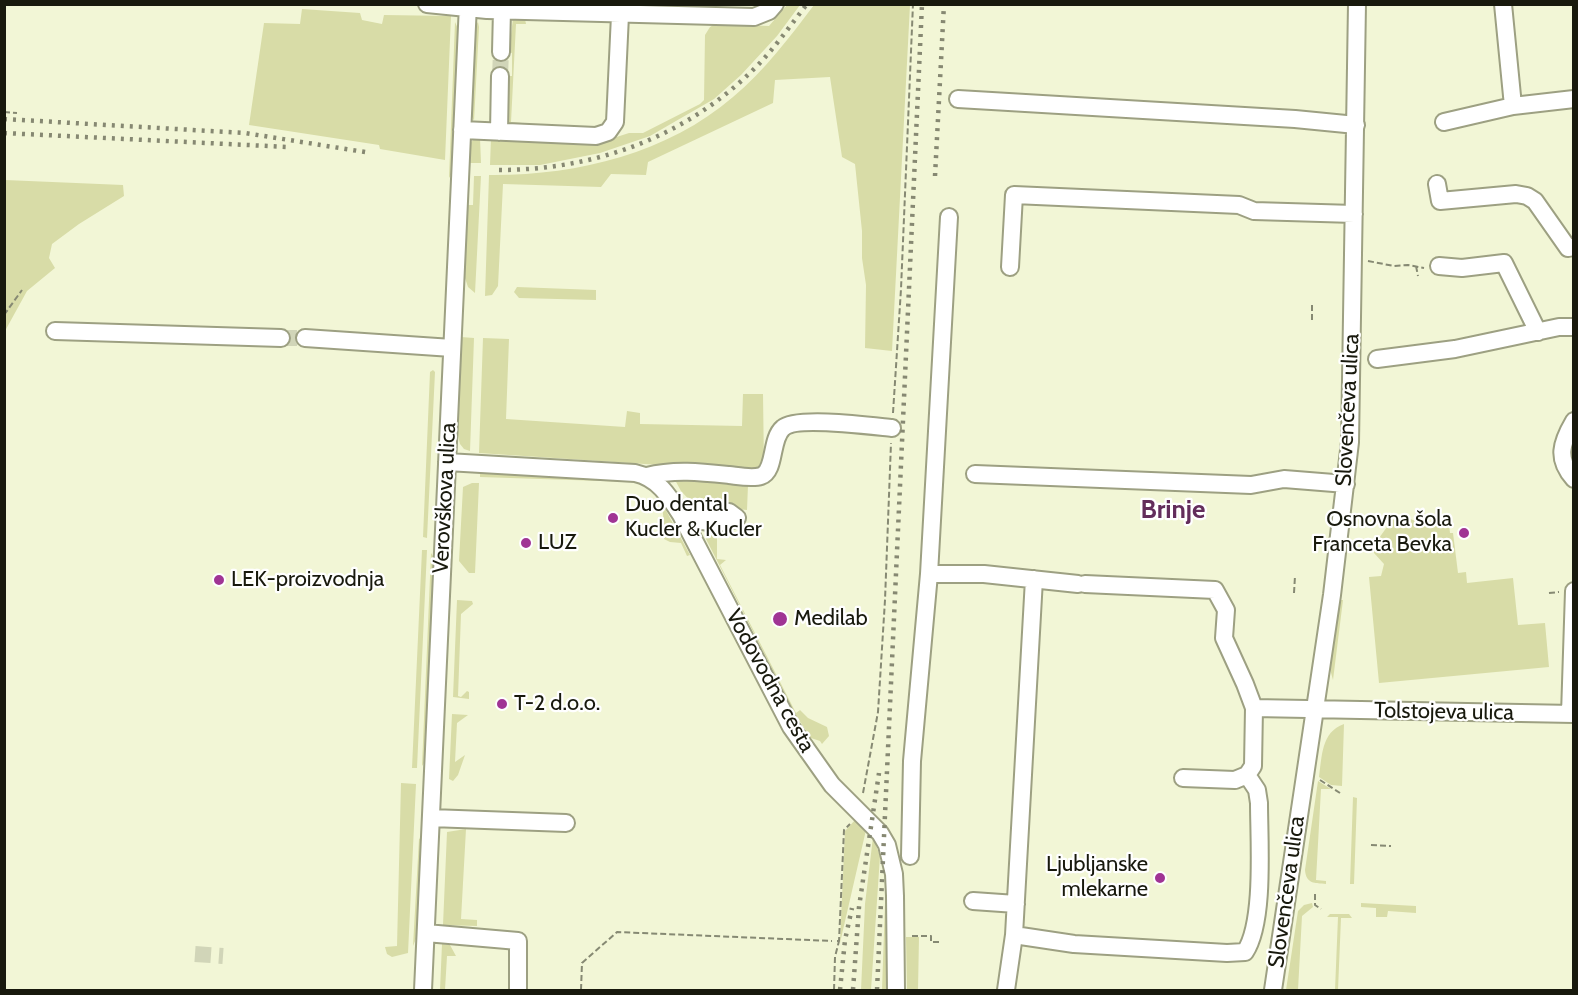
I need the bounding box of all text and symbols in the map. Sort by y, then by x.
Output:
street label: Slovenčeva ulica [1331,333,1365,487]
street label: Verovškova ulica [428,422,462,574]
place label: Duo dental Kucler & Kucler [625,492,762,544]
district label: Brinje [1141,494,1205,526]
place label: Osnovna šola Franceta Bevka [1312,507,1452,558]
marker: Duo dental Kucler & Kucler [606,511,620,525]
marker: Osnovna šola Franceta Bevka [1457,526,1471,540]
place label: LUZ [538,530,577,556]
marker: LUZ [519,536,533,550]
place label: LEK-proizvodnja [231,567,384,593]
marker: LEK-proizvodnja [212,573,226,587]
street label: Vodovodna cesta [720,605,820,757]
place label: Medilab [794,606,868,632]
marker: Medilab [771,610,789,628]
place label: T-2 d.o.o. [514,691,600,717]
marker: T-2 d.o.o. [495,697,509,711]
street label: Tolstojeva ulica [1374,698,1514,726]
street label: Slovenčeva ulica [1263,814,1311,970]
place label: Ljubljanske mlekarne [1046,852,1148,903]
marker: Ljubljanske mlekarne [1153,871,1167,885]

